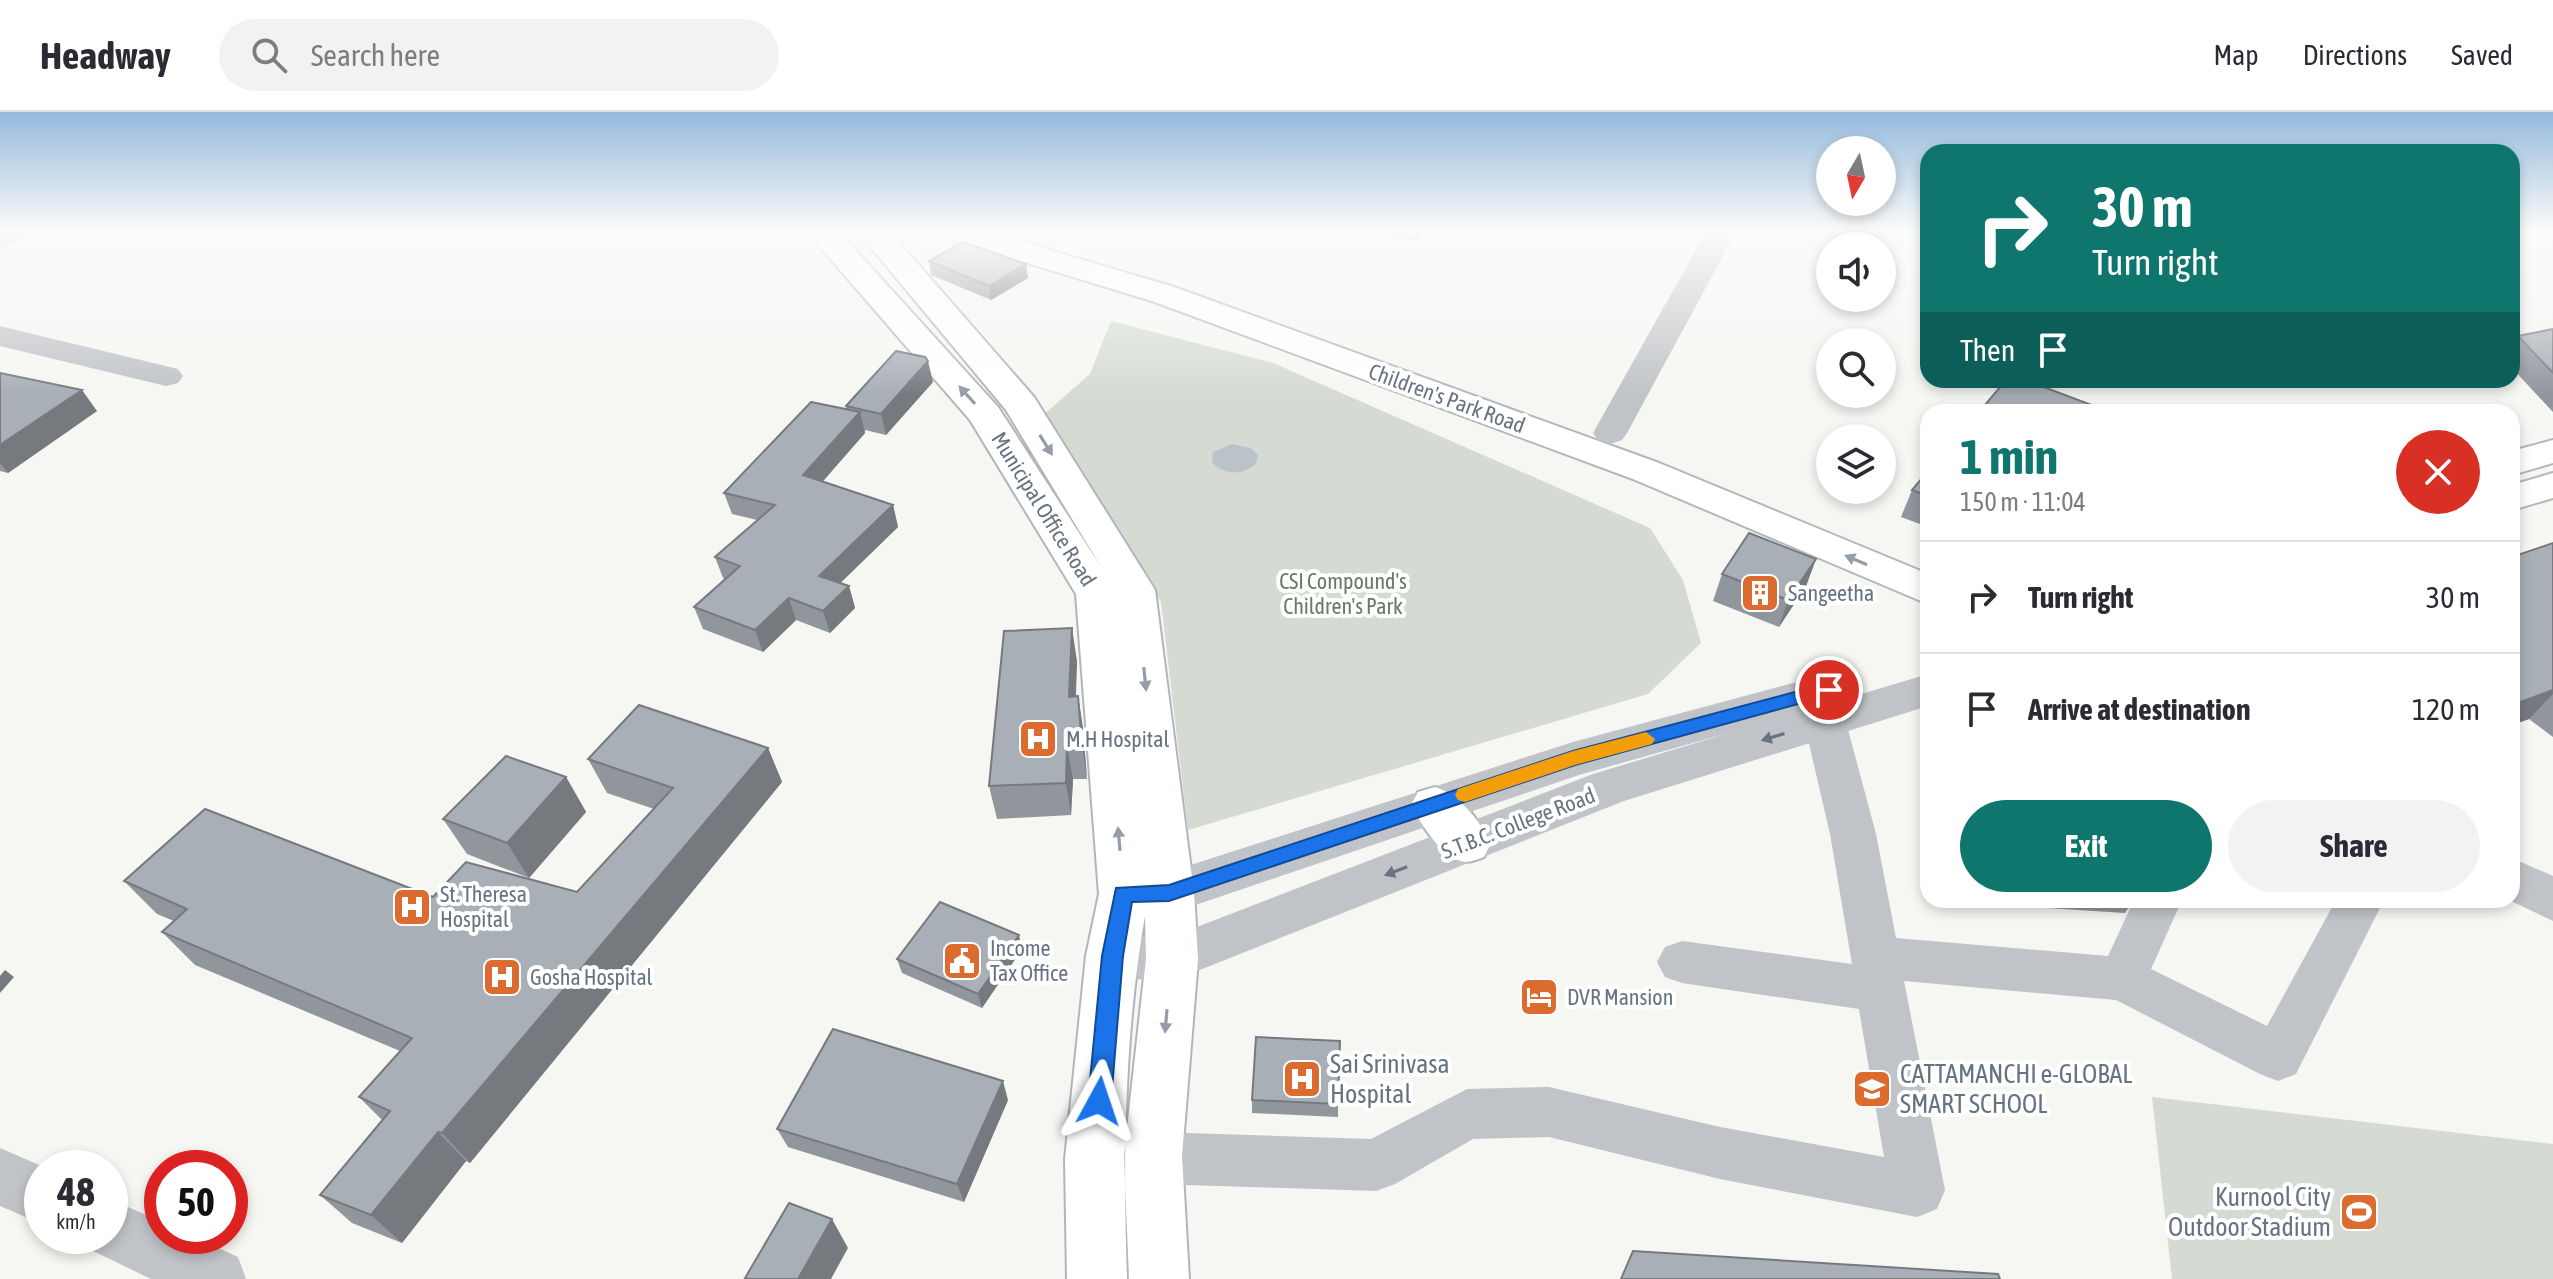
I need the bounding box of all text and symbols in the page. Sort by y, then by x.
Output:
search box [219,19,779,91]
icon: search [247,33,291,77]
text: Headway [40,34,171,77]
text: Search here [311,38,440,72]
text: Map [2214,39,2259,71]
text: Directions [2303,39,2407,71]
text: Saved [2451,39,2513,71]
north arrow [1816,136,1896,216]
map controls [1816,136,1896,504]
text: 30 m [2092,175,2193,239]
icon: right [1960,176,2064,280]
button: sound [1816,232,1896,312]
text: Turn right [2092,241,2219,283]
button: search [1816,328,1896,408]
icon: arrive [2031,328,2075,372]
text: Then [1960,333,2015,367]
street label: Children's Park Road [1365,358,1529,438]
one-way arrow [959,385,976,405]
button: layers [1816,424,1896,504]
street label: Municipal Office Road [986,427,1102,591]
text: 1 min [1960,429,2058,484]
button: close [2396,430,2480,514]
one-way arrow [1038,434,1052,456]
text: 150 m · 11:04 [1960,487,2086,517]
one-way arrow [1844,553,1868,566]
park label: CSI Compound's Children's Park [1279,568,1407,619]
building icon: Sangeetha [1739,572,1781,614]
icon: right [1960,575,2004,619]
place label: Sangeetha [1788,580,1874,606]
text: Turn right [2028,580,2134,614]
text: 30 m [2426,580,2480,614]
pin [1795,656,1863,724]
one-way arrow [1139,667,1152,692]
icon: arrive [1807,668,1851,712]
icon: arrive [1960,687,2004,731]
text: Arrive at destination [2028,692,2250,726]
text: 120 m [2412,692,2480,726]
hospital icon: M.H Hospital [1017,718,1059,760]
place label: M.H Hospital [1066,726,1169,752]
one-way arrow [1761,732,1785,744]
street label: S.T.B.C. College Road [1437,782,1599,864]
button: Exit [1960,800,2212,892]
button: Share [2228,800,2480,892]
one-way arrow [1112,826,1125,851]
one-way arrow [1384,865,1408,878]
place label: St. Theresa Hospital [440,881,527,932]
hospital icon: St. Theresa Hospital [391,886,433,928]
place label: Income Tax Office [990,935,1068,986]
public building icon: Income Tax Office [941,940,983,982]
hospital icon: Gosha Hospital [481,956,523,998]
place label: Gosha Hospital [530,964,653,990]
hotel icon: DVR Mansion [1518,976,1560,1018]
place label: DVR Mansion [1567,984,1673,1010]
one-way arrow [1159,1009,1172,1034]
place label: Sai Srinivasa Hospital [1330,1049,1450,1109]
hospital icon: Sai Srinivasa Hospital [1281,1058,1323,1100]
position arrow [1057,1059,1141,1143]
place label: CATTAMANCHI e-GLOBAL SMART SCHOOL [1900,1059,2132,1119]
school or university icon: CATTAMANCHI e-GLOBAL SMART SCHOOL [1851,1068,1893,1110]
speed limit sign: 50 [144,1150,248,1254]
text: 48 [57,1169,95,1214]
place label: Kurnool City Outdoor Stadium [2168,1182,2331,1242]
sports icon: Kurnool City Outdoor Stadium [2338,1191,2380,1233]
text: km/h [56,1210,96,1233]

